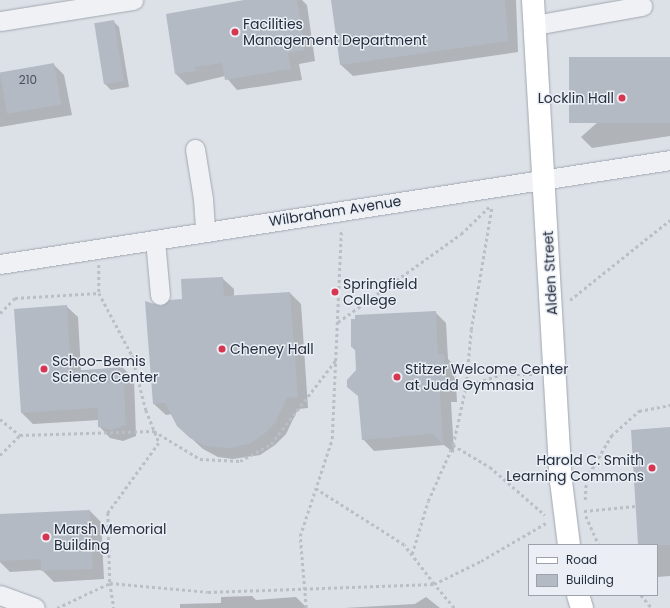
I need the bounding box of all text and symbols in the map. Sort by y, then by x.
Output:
place label: Facilities Management Department [243,16,427,48]
marker: Facilities Management Department [230,27,240,37]
house number: 210 [19,73,37,87]
place label: Locklin Hall [538,90,614,106]
marker: Locklin Hall [617,93,627,103]
street label: Wilbraham Avenue [268,192,402,230]
street label: Alden Street [539,230,561,316]
place label: Springfield College [343,276,417,308]
marker: Springfield College [330,287,340,297]
place label: Cheney Hall [230,341,314,357]
marker: Cheney Hall [217,344,227,354]
place label: Schoo-Bemis Science Center [52,353,158,386]
place label: Stitzer Welcome Center at Judd Gymnasia [405,361,568,394]
marker: Schoo-Bemis Science Center [39,364,49,374]
marker: Stitzer Welcome Center at Judd Gymnasia [392,372,402,382]
place label: Harold C. Smith Learning Commons [506,452,644,484]
marker: Harold C. Smith Learning Commons [647,463,657,473]
place label: Marsh Memorial Building [54,521,166,554]
marker: Marsh Memorial Building [41,532,51,542]
legend [528,544,658,596]
text: Road [566,551,597,568]
text: Building [566,571,614,588]

